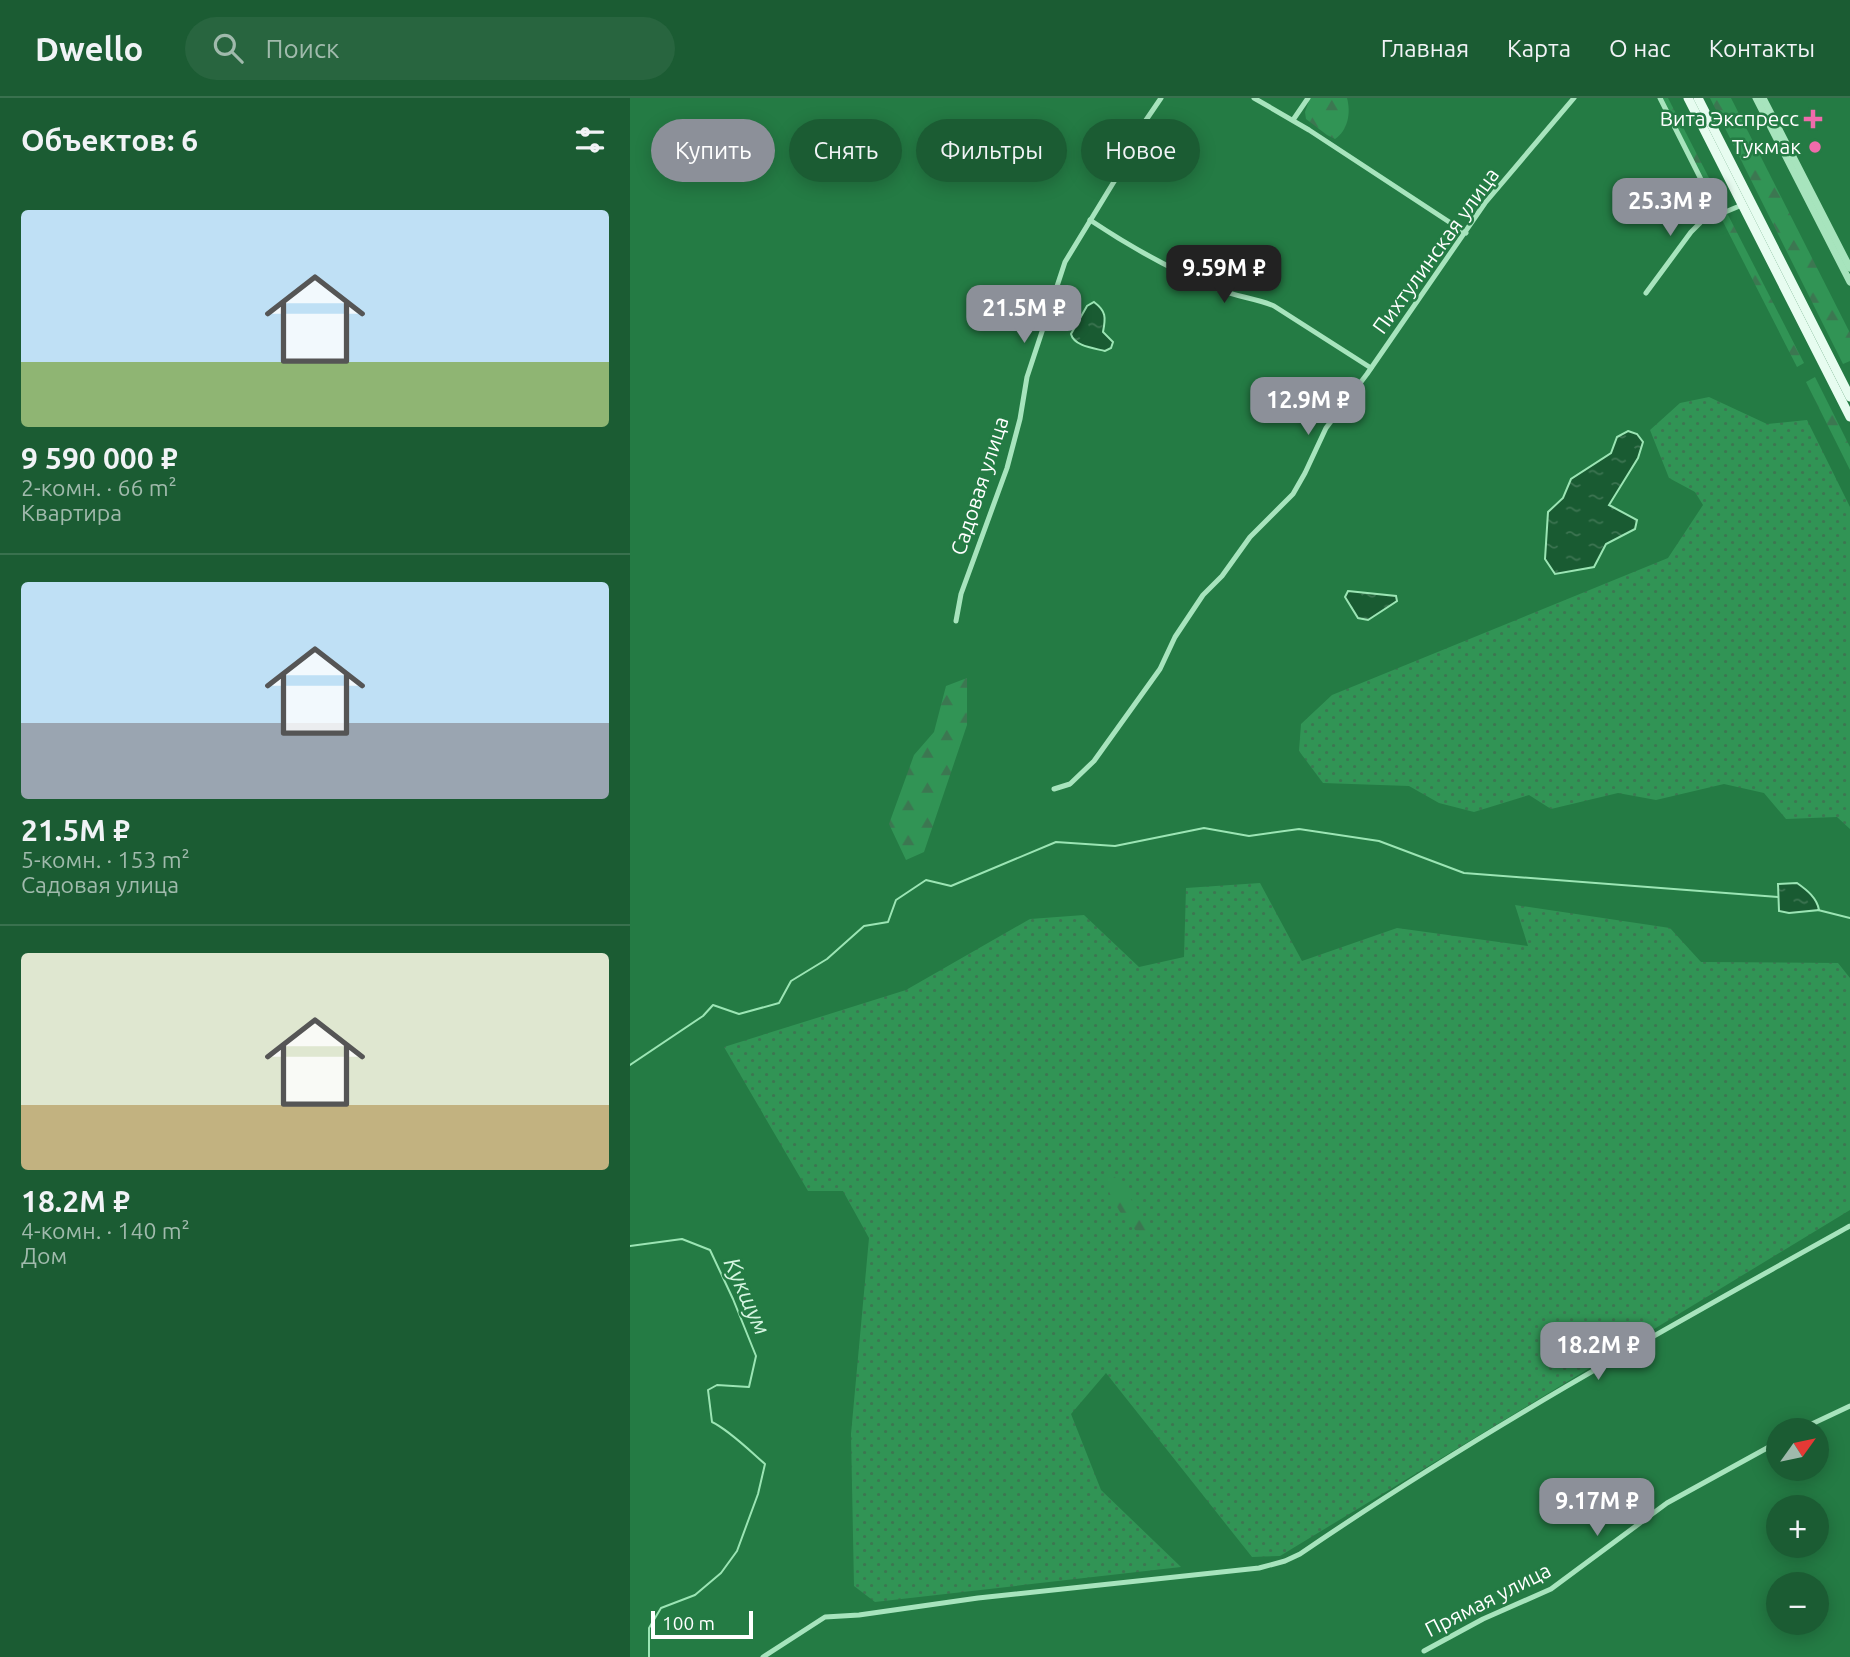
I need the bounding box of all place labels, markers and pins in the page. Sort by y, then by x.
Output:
place label: Вита Экспресс [1660,106,1799,130]
marker: Вита Экспресс [1805,111,1821,127]
place label: Тукмак [1732,134,1801,158]
marker: Тукмак [1807,139,1823,155]
pin: 25.3M ₽ [1605,178,1735,238]
pin: 9.59M ₽ [1159,246,1289,305]
pin: 21.5M ₽ [959,286,1089,345]
pin: 12.9M ₽ [1243,378,1373,437]
pin: 18.2M ₽ [1533,1322,1663,1382]
pin: 9.17M ₽ [1532,1478,1662,1538]

